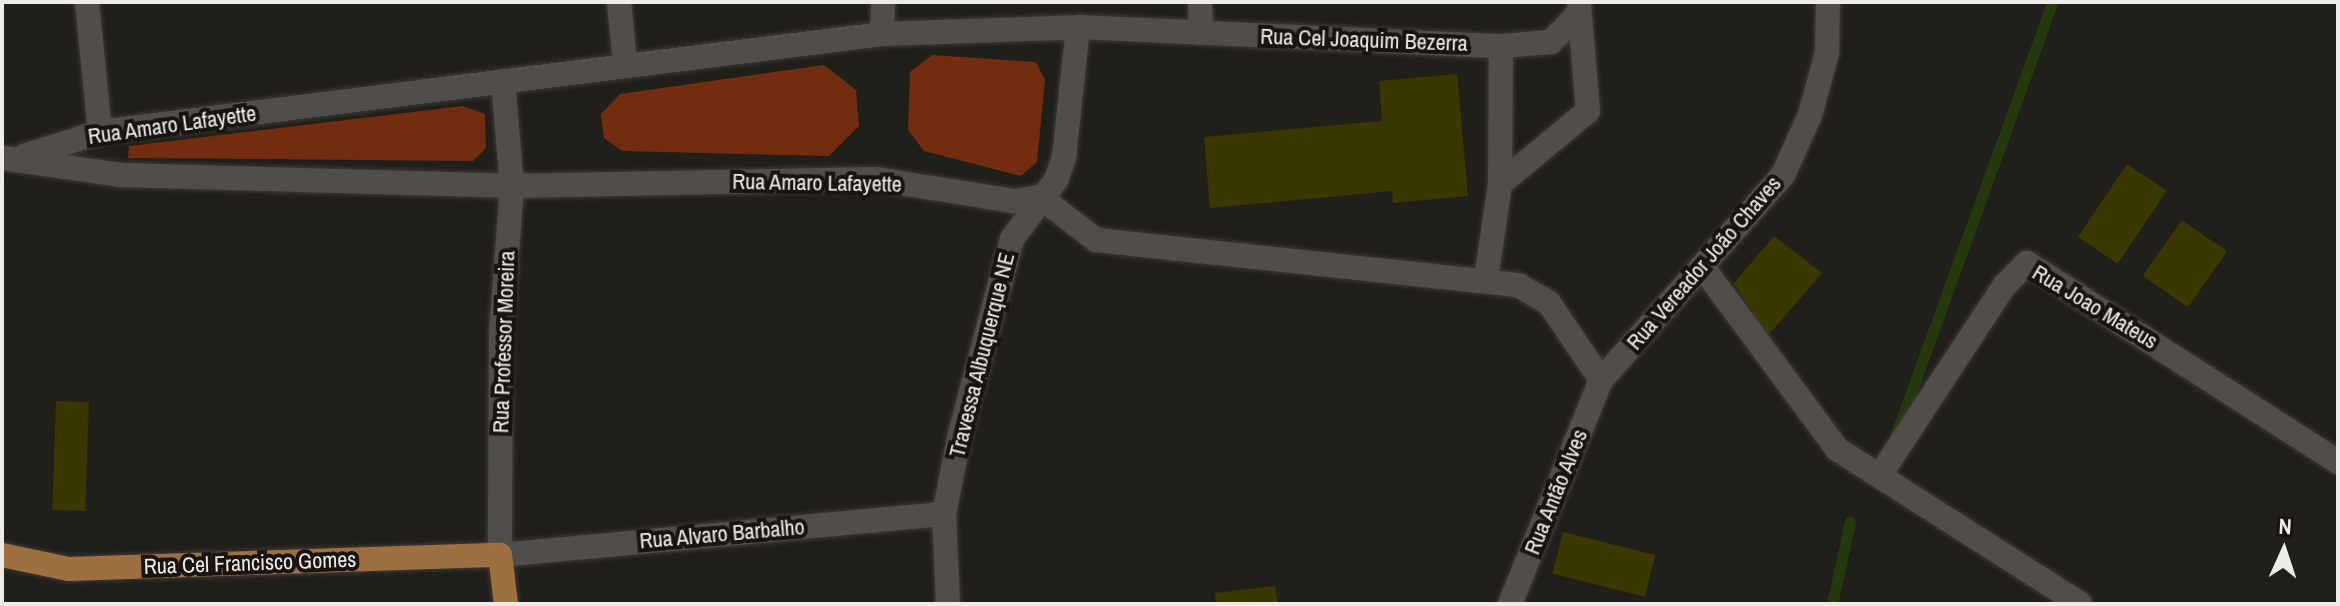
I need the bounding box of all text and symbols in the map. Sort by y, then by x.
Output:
street label: Rua Cel Joaquim Bezerra [1260,23,1468,57]
street label: Rua Amaro Lafayette [86,100,258,150]
street label: Rua Amaro Lafayette [732,168,902,198]
street label: Rua Vereador João Chaves [1621,171,1787,355]
street label: Travessa Albuquerque NE [944,249,1020,461]
street label: Rua Professor Moreira [488,250,520,434]
street label: Rua Joao Mateus [2028,259,2162,355]
street label: Rua Antão Alves [1519,425,1593,559]
north arrow [2244,510,2324,590]
text: N [2278,511,2293,541]
street label: Rua Alvaro Barbalho [638,514,806,554]
street label: Rua Cel Francisco Gomes [143,546,357,580]

